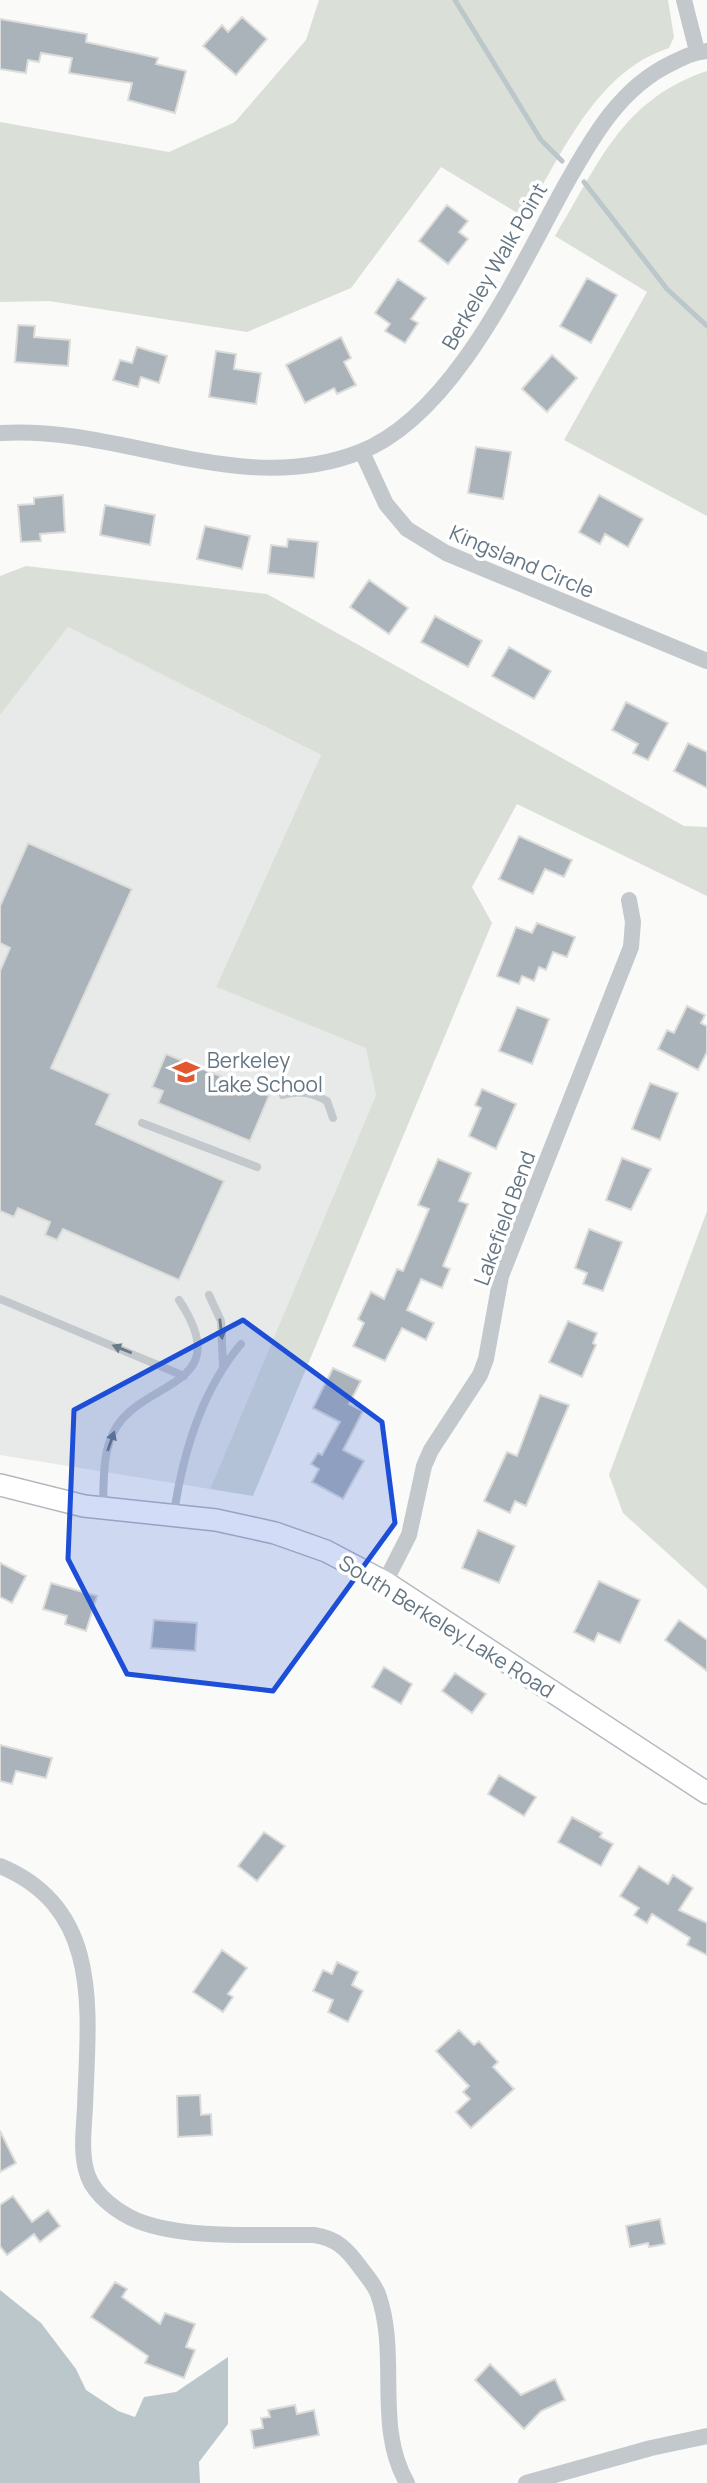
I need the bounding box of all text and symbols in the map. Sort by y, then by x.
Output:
street label: Berkeley Walk Point [435,178,553,354]
street label: Kingsland Circle [445,518,599,604]
place label: Berkeley Lake School [207,1046,323,1098]
school or university icon: Berkeley Lake School [171,1057,201,1087]
street label: Lakefield Bend [467,1147,541,1289]
one-way arrow [216,1318,227,1340]
one-way arrow [111,1344,132,1355]
one-way arrow [106,1430,117,1451]
street label: South Berkeley Lake Road [334,1548,560,1704]

